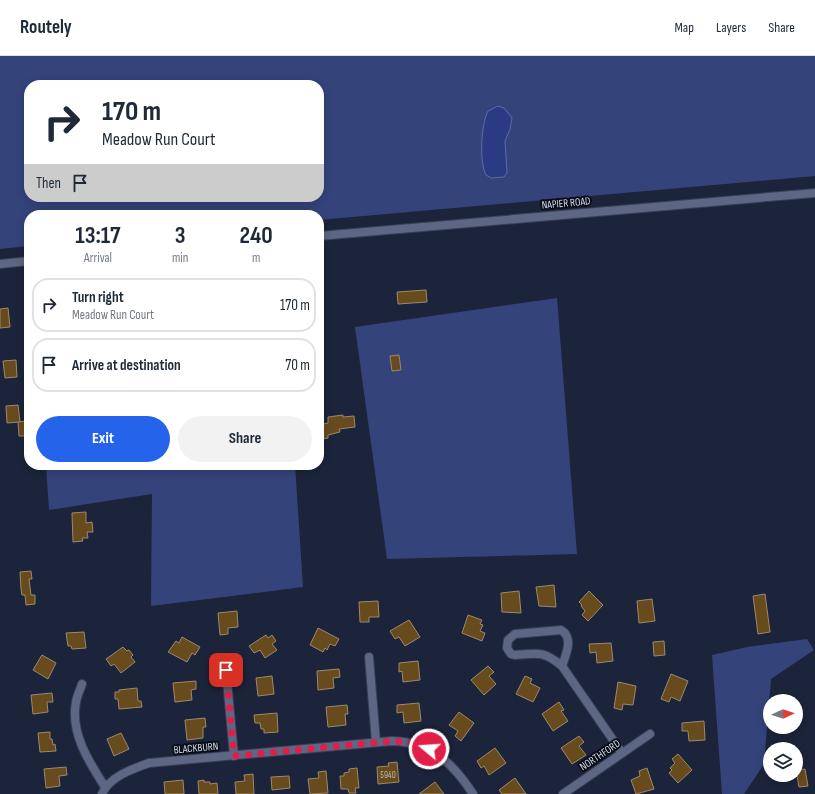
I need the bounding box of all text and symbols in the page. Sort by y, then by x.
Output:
text: Routely [20,16,72,39]
text: Map [674,19,694,36]
text: Layers [716,19,746,36]
text: Share [768,19,795,36]
text: 170 m [102,95,161,128]
icon: right [36,96,88,148]
text: Meadow Run Court [102,129,216,150]
icon: arrive [69,172,91,194]
text: Then [36,174,61,193]
street label: NAPIER ROAD [541,194,591,212]
text: 13:17 [75,221,121,250]
text: 3 [175,221,185,250]
text: 240 [240,221,273,250]
text: Arrival [84,250,112,266]
text: min [172,250,188,266]
text: m [252,250,260,266]
text: Turn right [72,288,124,307]
icon: right [38,294,60,316]
text: 170 m [280,296,310,315]
text: Meadow Run Court [72,307,154,323]
icon: arrive [38,354,60,376]
text: Arrive at destination [72,356,181,375]
text: 70 m [285,356,310,375]
button: Exit [36,416,170,462]
button: Share [178,416,312,462]
pin [209,653,243,687]
icon: arrive [215,659,237,681]
north arrow [763,694,803,734]
map controls [763,694,803,782]
position arrow [408,728,450,770]
street label: NORTHFORD [577,737,623,773]
street label: BLACKBURN [173,740,219,756]
button: layers [763,742,803,782]
house number: 5940 [380,770,396,781]

